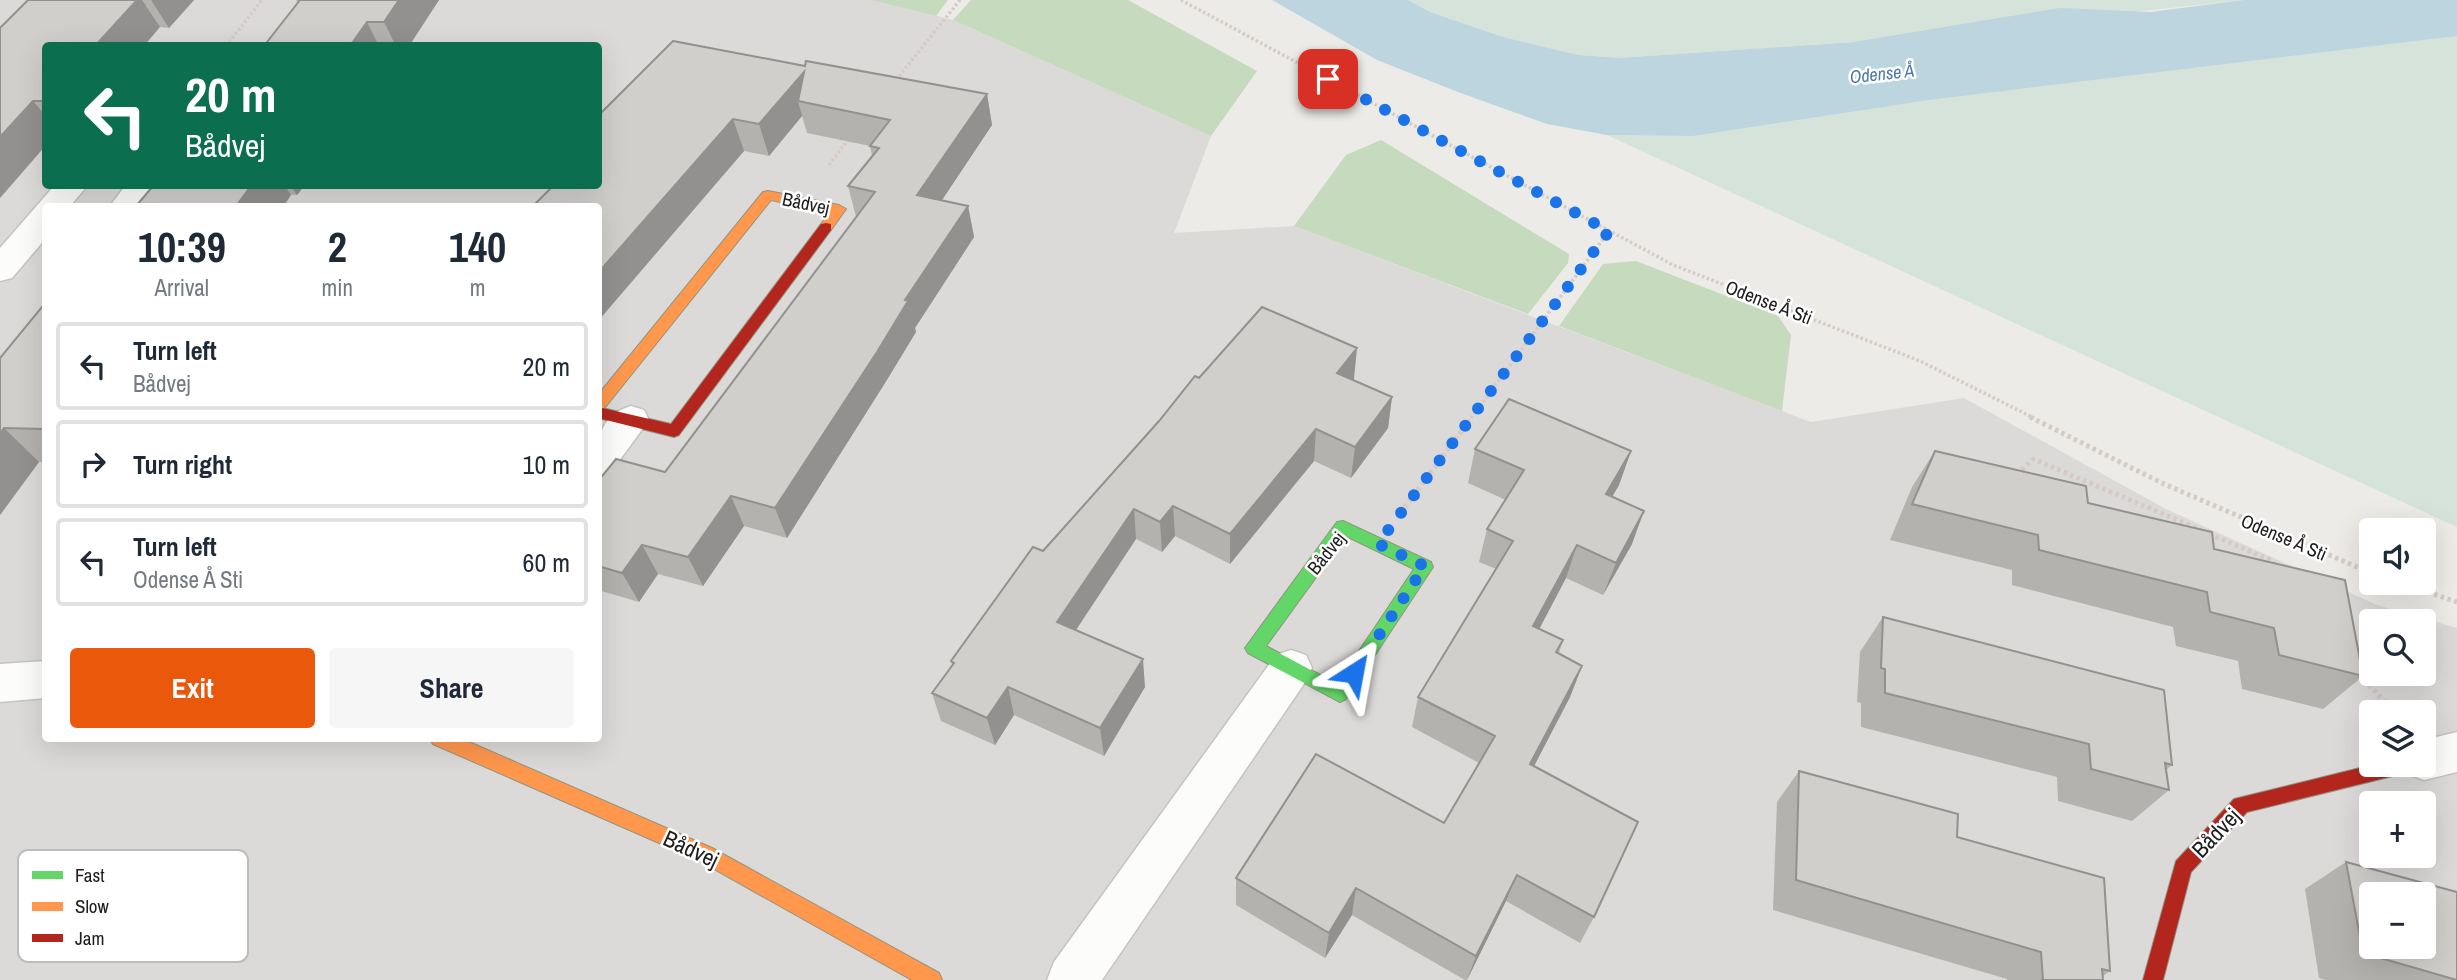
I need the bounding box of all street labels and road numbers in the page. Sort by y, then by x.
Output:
street label: Bådvej [780,185,832,221]
street label: Odense Å Sti [1722,274,1816,330]
street label: Odense Å Sti [2237,507,2331,567]
street label: Bådvej [1301,526,1351,580]
street label: Bådvej [2184,801,2247,864]
street label: Bådvej [659,822,724,875]

